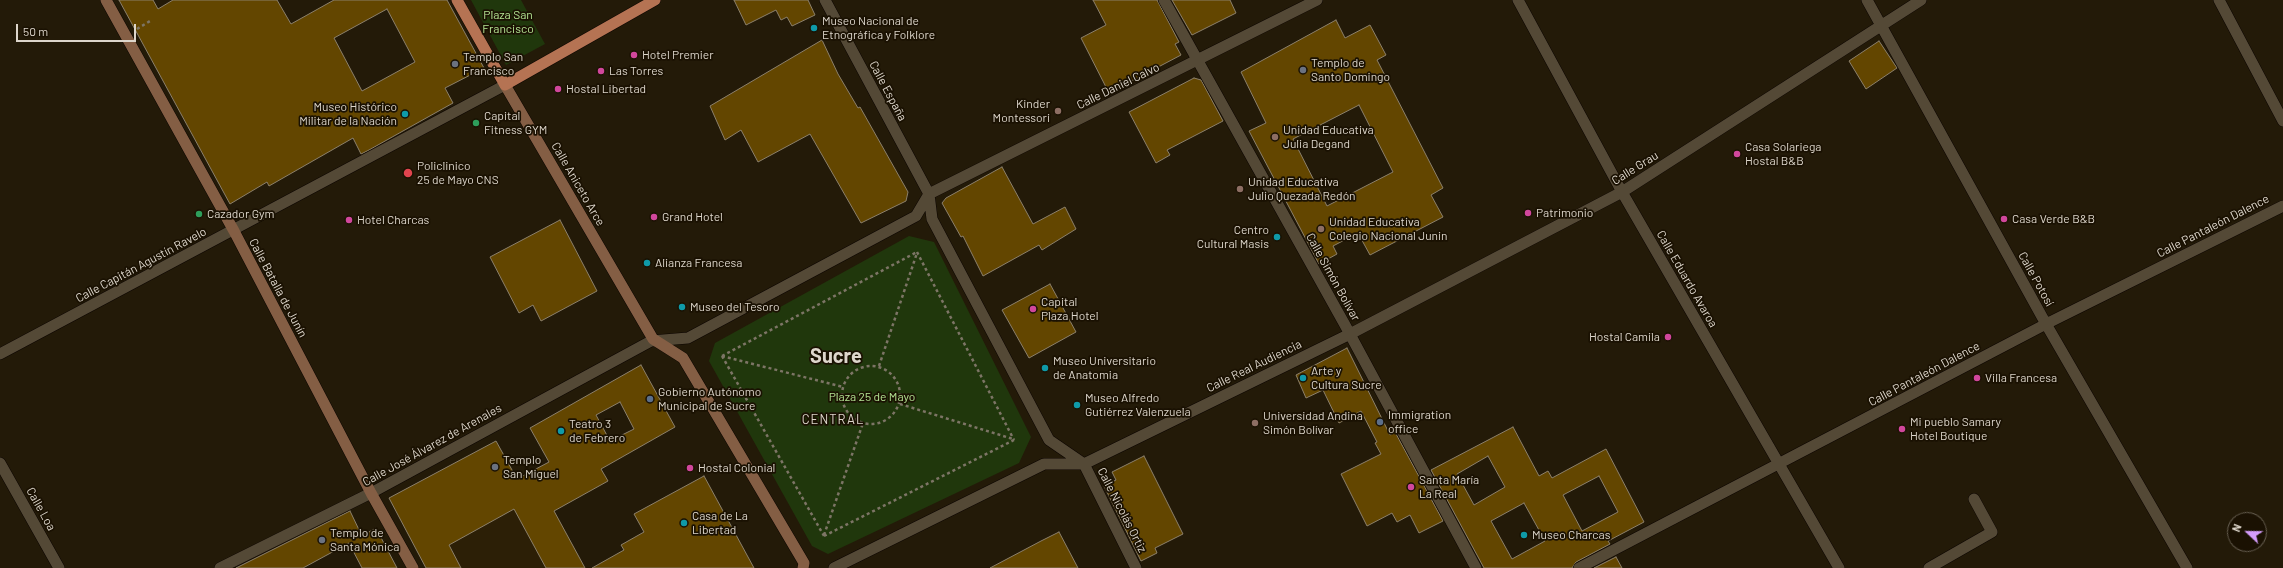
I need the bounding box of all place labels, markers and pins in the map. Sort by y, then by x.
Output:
place label: Museo Nacional de Etnográfica y Folklore [822,14,935,42]
marker: Museo Nacional de Etnográfica y Folklore [809,23,819,33]
place label: Hotel Premier [642,48,714,62]
place label: Templo San Francisco [463,50,523,78]
marker: Hotel Premier [629,50,639,60]
place label: Templo de Santo Domingo [1311,56,1390,84]
marker: Templo San Francisco [450,59,460,69]
place label: Las Torres [609,64,663,78]
marker: Templo de Santo Domingo [1298,65,1308,75]
marker: Las Torres [596,66,606,76]
place label: Hostal Libertad [566,82,646,96]
marker: Hostal Libertad [553,84,563,94]
place label: Kinder Montessori [993,97,1050,125]
place label: Museo Histórico Militar de la Nación [299,100,397,128]
marker: Kinder Montessori [1053,106,1063,116]
marker: Museo Histórico Militar de la Nación [400,109,410,119]
place label: Capital Fitness GYM [484,109,547,137]
marker: Capital Fitness GYM [471,118,481,128]
place label: Unidad Educativa Julia Degand [1283,123,1374,151]
marker: Unidad Educativa Julia Degand [1270,132,1280,142]
place label: Casa Solariega Hostal B&B [1745,140,1821,168]
marker: Casa Solariega Hostal B&B [1732,149,1742,159]
place label: Policlinico 25 de Mayo CNS [417,159,499,187]
marker: Policlinico 25 de Mayo CNS [402,167,414,179]
place label: Unidad Educativa Julio Quezada Redón [1248,175,1356,203]
marker: Unidad Educativa Julio Quezada Redón [1235,184,1245,194]
place label: Patrimonio [1536,206,1593,220]
place label: Cazador Gym [207,207,274,221]
marker: Patrimonio [1523,208,1533,218]
marker: Cazador Gym [194,209,204,219]
place label: Grand Hotel [662,210,723,224]
marker: Grand Hotel [649,212,659,222]
place label: Casa Verde B&B [2012,212,2095,226]
place label: Hotel Charcas [357,213,429,227]
marker: Casa Verde B&B [1999,214,2009,224]
marker: Hotel Charcas [344,215,354,225]
place label: Unidad Educativa Colegio Nacional Junin [1329,215,1448,243]
place label: Centro Cultural Masis [1197,223,1269,251]
marker: Unidad Educativa Colegio Nacional Junin [1316,224,1326,234]
marker: Centro Cultural Masis [1272,232,1282,242]
place label: Alianza Francesa [655,256,743,270]
marker: Alianza Francesa [642,258,652,268]
place label: Capital Plaza Hotel [1041,295,1099,323]
place label: Museo del Tesoro [690,300,780,314]
marker: Museo del Tesoro [677,302,687,312]
marker: Capital Plaza Hotel [1028,304,1038,314]
place label: Hostal Camila [1589,330,1660,344]
marker: Hostal Camila [1663,332,1673,342]
place label: Museo Universitario de Anatomia [1053,354,1156,382]
marker: Museo Universitario de Anatomia [1040,363,1050,373]
place label: Arte y Cultura Sucre [1311,364,1382,392]
place label: Villa Francesa [1985,371,2057,385]
marker: Arte y Cultura Sucre [1298,373,1308,383]
marker: Villa Francesa [1972,373,1982,383]
place label: Gobierno Autónomo Municipal de Sucre [658,385,761,413]
place label: Museo Alfredo Gutiérrez Valenzuela [1085,391,1191,419]
marker: Gobierno Autónomo Municipal de Sucre [645,394,655,404]
marker: Museo Alfredo Gutiérrez Valenzuela [1072,400,1082,410]
place label: Immigration office [1388,408,1451,436]
place label: Universidad Andina Simón Bolívar [1263,409,1363,437]
place label: Mi pueblo Samary Hotel Boutique [1910,415,2001,443]
place label: Teatro 3 de Febrero [569,417,625,445]
marker: Immigration office [1375,417,1385,427]
marker: Universidad Andina Simón Bolívar [1250,418,1260,428]
marker: Mi pueblo Samary Hotel Boutique [1897,424,1907,434]
marker: Teatro 3 de Febrero [556,426,566,436]
place label: Templo San Miguel [503,453,559,481]
place label: Hostal Colonial [698,461,775,475]
marker: Templo San Miguel [490,462,500,472]
marker: Hostal Colonial [685,463,695,473]
place label: Santa María La Real [1419,473,1479,501]
marker: Santa María La Real [1406,482,1416,492]
place label: Casa de La Libertad [692,509,748,537]
marker: Casa de La Libertad [679,518,689,528]
place label: Templo de Santa Mónica [330,526,399,554]
place label: Museo Charcas [1532,528,1610,542]
marker: Museo Charcas [1519,530,1529,540]
marker: Templo de Santa Mónica [317,535,327,545]

